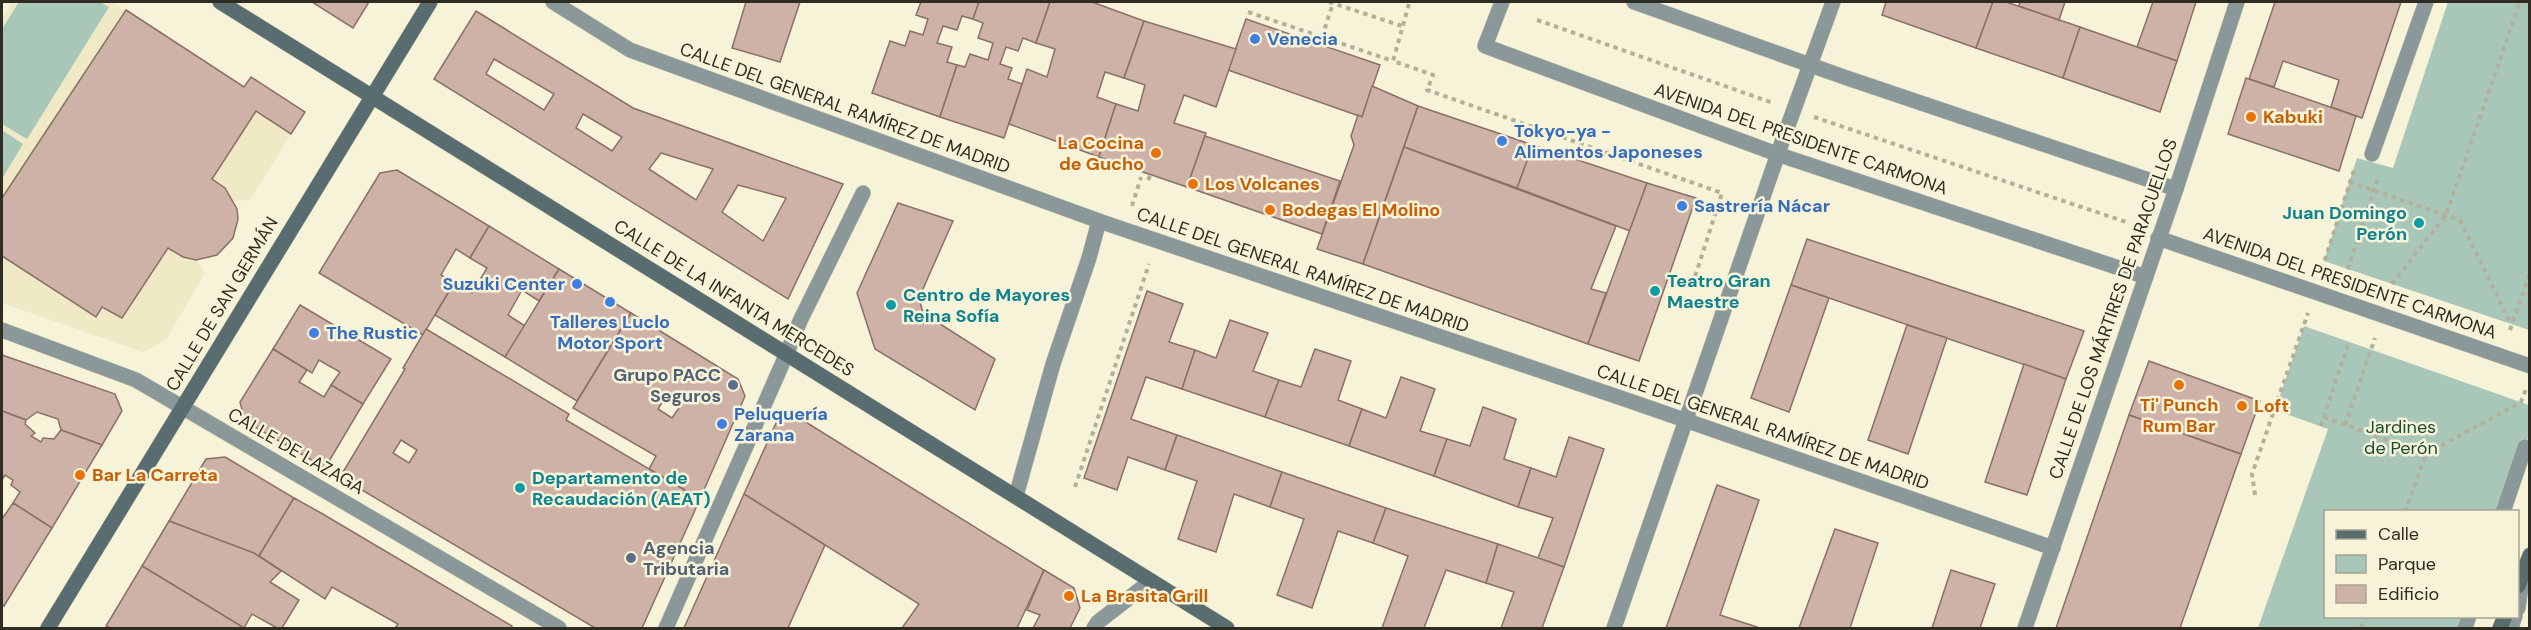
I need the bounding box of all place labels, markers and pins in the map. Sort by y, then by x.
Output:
place label: Venecia [1267,27,1338,51]
marker: Venecia [1248,32,1262,46]
place label: Kabuki [2263,105,2323,129]
marker: Kabuki [2244,110,2258,124]
place label: Tokyo-ya - Alimentos Japoneses [1514,119,1703,164]
place label: La Cocina de Gucho [1057,131,1144,176]
marker: Tokyo-ya - Alimentos Japoneses [1495,134,1509,148]
marker: La Cocina de Gucho [1149,146,1163,160]
place label: Los Volcanes [1205,172,1320,196]
marker: Los Volcanes [1186,177,1200,191]
place label: Sastrería Nácar [1694,194,1830,218]
place label: Bodegas El Molino [1282,198,1440,222]
marker: Sastrería Nácar [1675,199,1689,213]
place label: Juan Domingo Perón [2282,201,2407,246]
marker: Bodegas El Molino [1263,203,1277,217]
marker: Juan Domingo Perón [2412,216,2426,230]
place label: Teatro Gran Maestre [1667,269,1771,314]
place label: Suzuki Center [443,272,565,296]
marker: Suzuki Center [570,277,584,291]
place label: Centro de Mayores Reina Sofía [903,283,1070,328]
marker: Teatro Gran Maestre [1648,284,1662,298]
marker: Talleres Luclo Motor Sport [603,295,617,309]
marker: Centro de Mayores Reina Sofía [884,298,898,312]
place label: Talleres Luclo Motor Sport [550,310,670,355]
place label: The Rustic [326,321,418,345]
marker: The Rustic [307,326,321,340]
place label: Grupo PACC Seguros [613,363,721,408]
marker: Grupo PACC Seguros [726,378,740,392]
marker: Ti' Punch Rum Bar [2172,378,2186,392]
place label: Ti' Punch Rum Bar [2140,393,2218,438]
place label: Loft [2254,394,2289,418]
marker: Loft [2235,399,2249,413]
place label: Peluquería Zarana [734,402,828,447]
marker: Peluquería Zarana [715,417,729,431]
place label: Bar La Carreta [92,463,218,487]
place label: Departamento de Recaudación (AEAT) [532,466,711,511]
marker: Bar La Carreta [73,468,87,482]
marker: Departamento de Recaudación (AEAT) [513,481,527,495]
place label: Agencia Tributaria [643,536,729,581]
marker: Agencia Tributaria [624,551,638,565]
place label: La Brasita Grill [1081,584,1208,608]
marker: La Brasita Grill [1062,589,1076,603]

